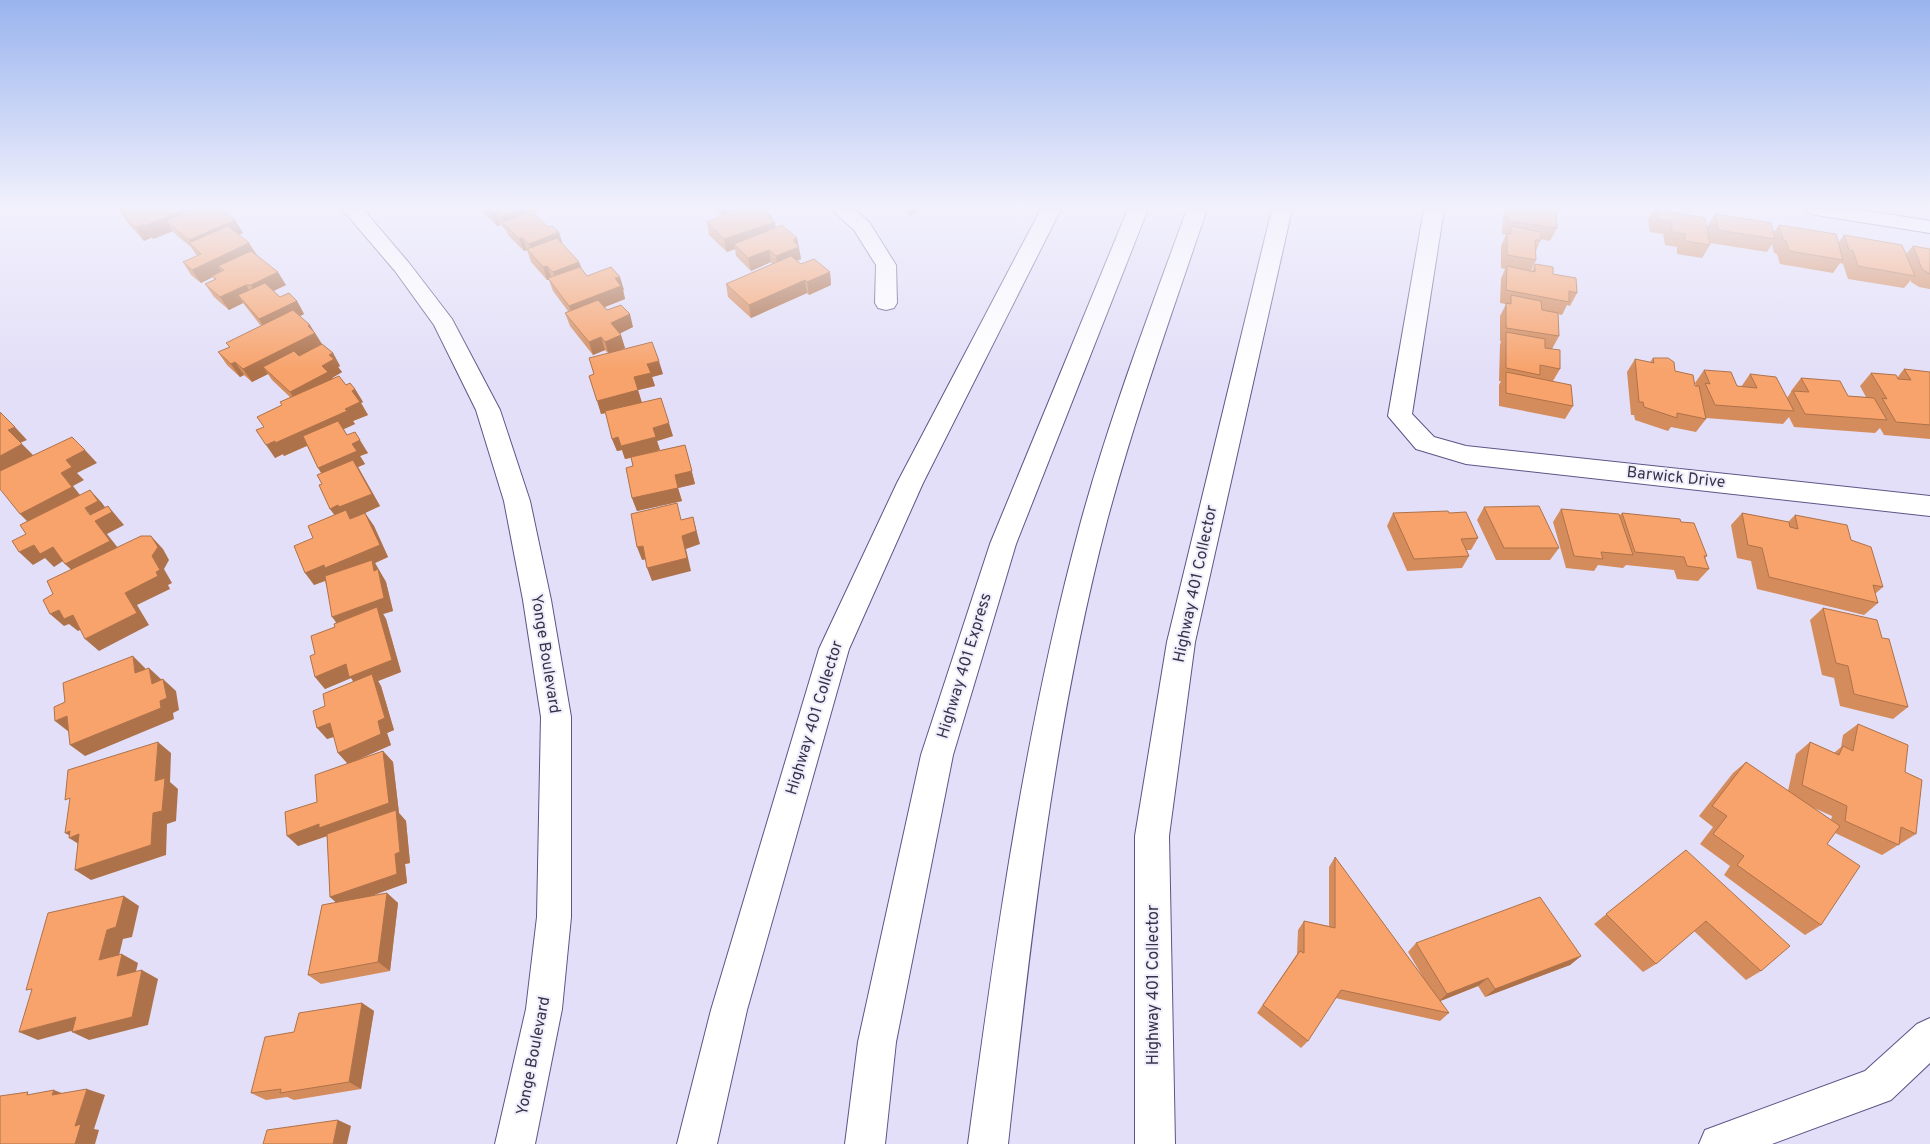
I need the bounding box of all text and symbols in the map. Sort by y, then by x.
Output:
street label: Barwick Drive [1626,463,1726,493]
street label: Highway 401 Collector [1170,503,1222,665]
street label: Highway 401 Express [933,591,997,741]
street label: Yonge Boulevard [526,593,564,715]
street label: Highway 401 Collector [782,638,848,798]
street label: Highway 401 Collector [1144,905,1164,1065]
street label: Yonge Boulevard [513,995,555,1117]

